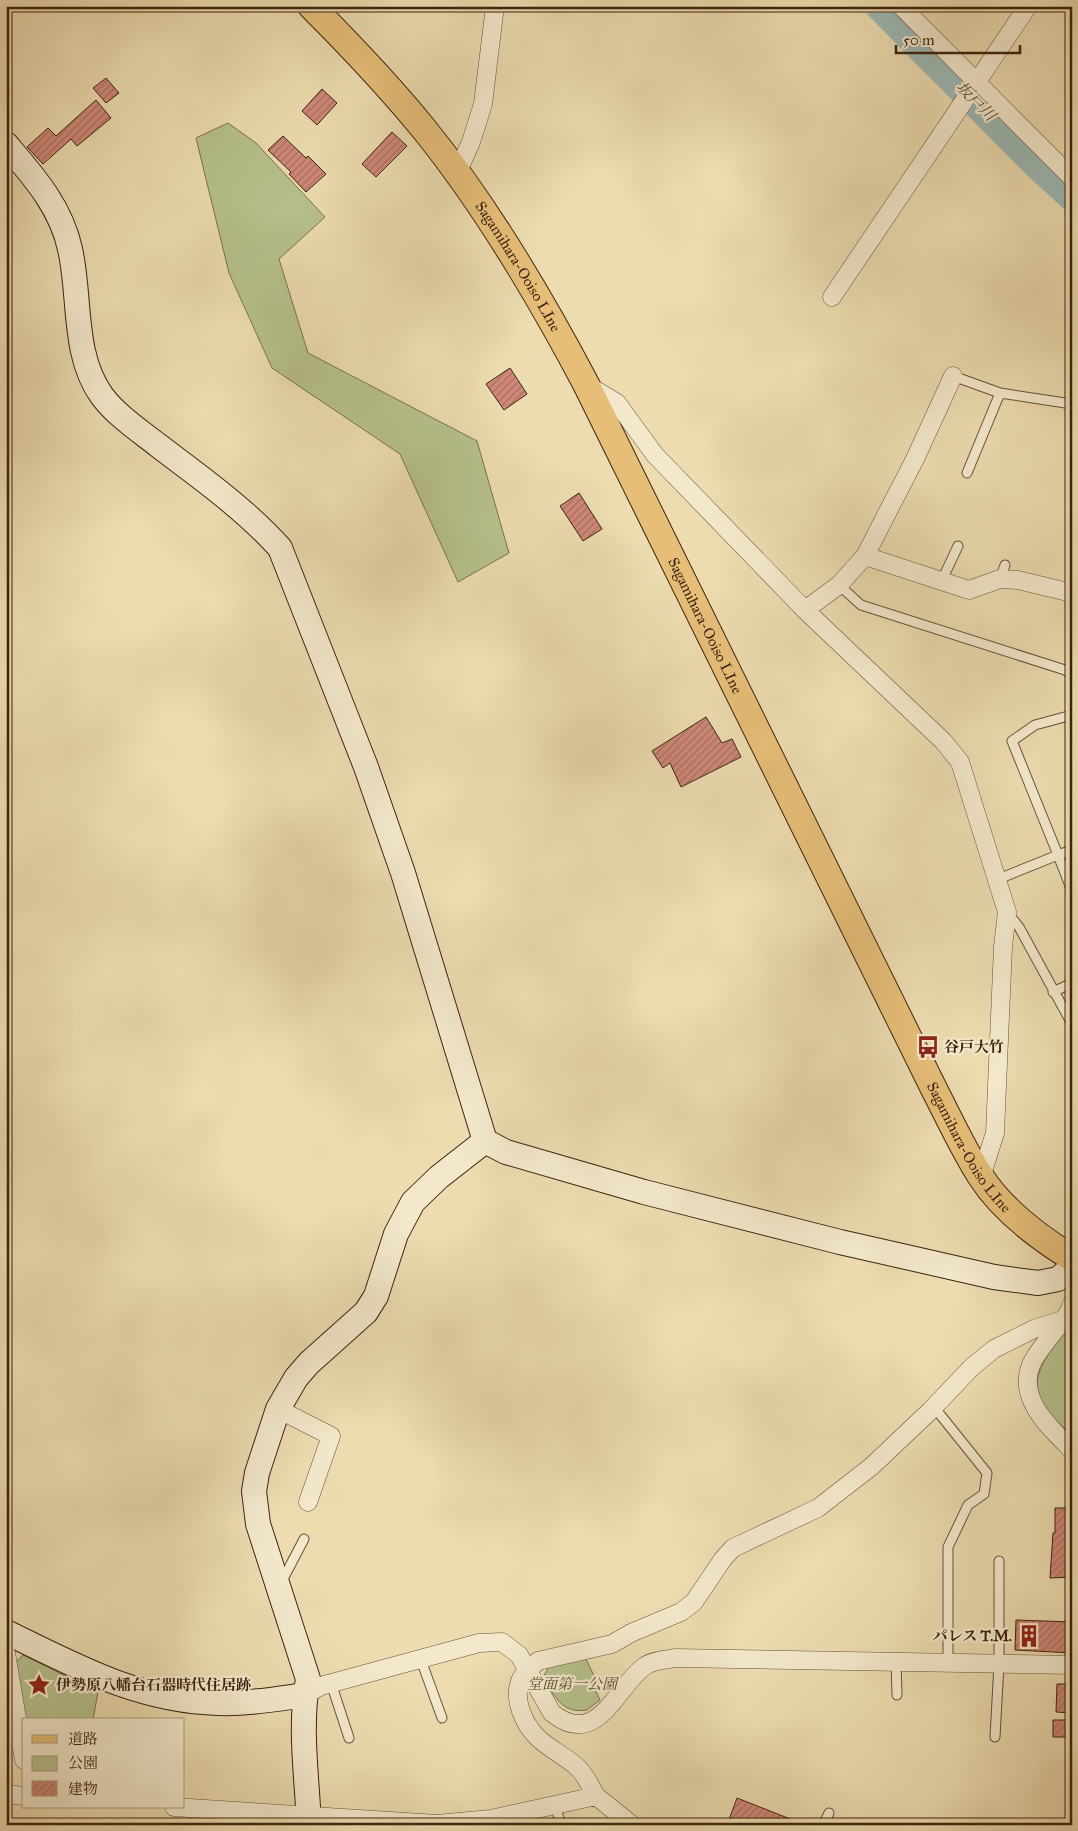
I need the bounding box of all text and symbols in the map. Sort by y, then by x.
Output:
scale bar [896,22,1019,54]
text: 50 m [903,31,935,49]
water label: 坂戸川 [952,77,1001,126]
street label: Sagamihara-Ooiso LIne [471,198,565,335]
street label: Sagamihara-Ooiso LIne [664,555,746,697]
bus stop icon: 谷戸大竹 [915,1034,941,1060]
place label: 谷戸大竹 [944,1038,1004,1056]
street label: Sagamihara-Ooiso LIne [923,1079,1015,1216]
building icon: パレス T.M. [1016,1623,1042,1649]
place label: パレス T.M. [933,1627,1012,1645]
place icon: 伊勢原八幡台石器時代住居跡 [26,1672,52,1698]
park label: 堂面第一公園 [527,1675,620,1693]
place label: 伊勢原八幡台石器時代住居跡 [56,1676,251,1694]
legend [22,1718,185,1808]
text: 道路 [68,1730,98,1748]
text: 公園 [68,1754,98,1772]
text: 建物 [68,1780,98,1798]

